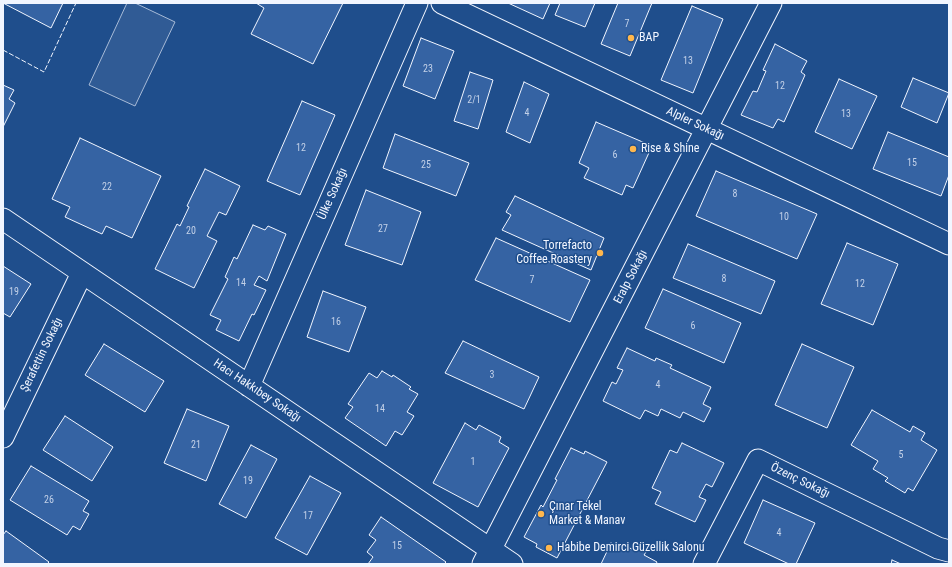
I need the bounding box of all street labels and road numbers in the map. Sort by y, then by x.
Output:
street label: Alpler Sokağı [664,104,726,144]
street label: Ülke Sokağı [315,166,351,222]
street label: Eralp Sokağı [611,248,651,306]
street label: Şerafettin Sokağı [18,316,66,394]
street label: Hacı Hakkıbey Sokağı [210,356,304,426]
street label: Özenç Sokağı [768,460,832,502]

